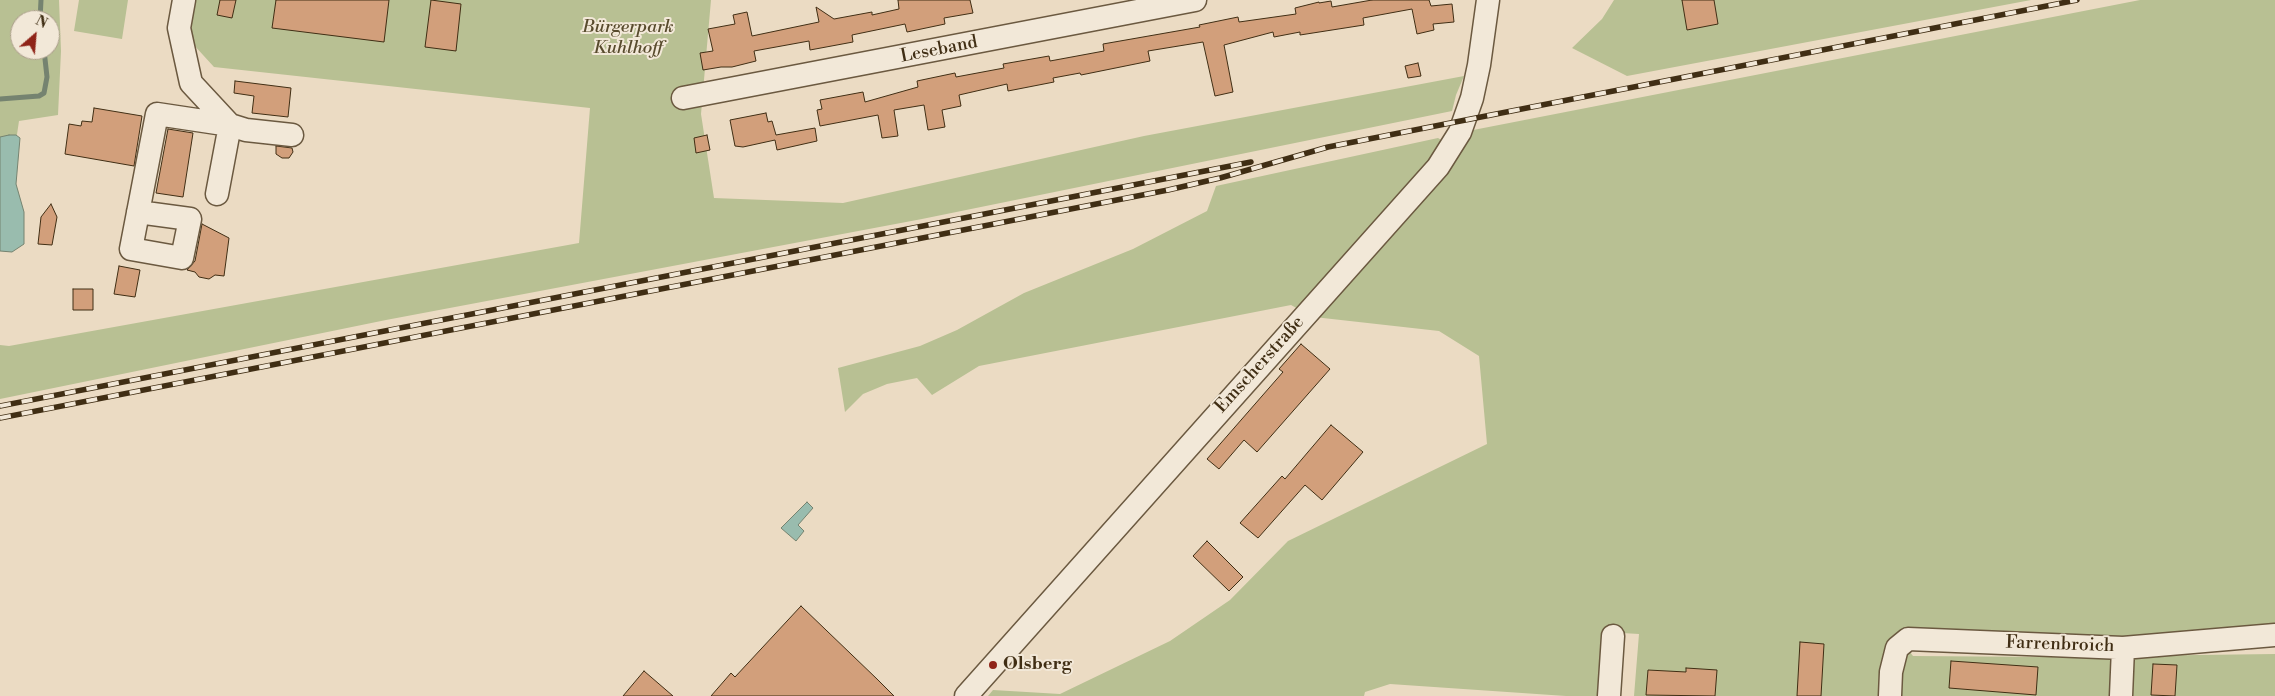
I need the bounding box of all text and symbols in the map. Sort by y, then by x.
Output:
north arrow [10,10,60,60]
text: N [32,12,50,33]
park label: Bürgerpark Kuhlhoff [582,17,674,59]
street label: Leseband [899,32,979,68]
street label: Emscherstraße [1211,312,1309,418]
street label: Farrenbroich [2005,632,2115,658]
place label: Olsberg [1003,654,1072,676]
marker: Olsberg [987,659,999,671]

